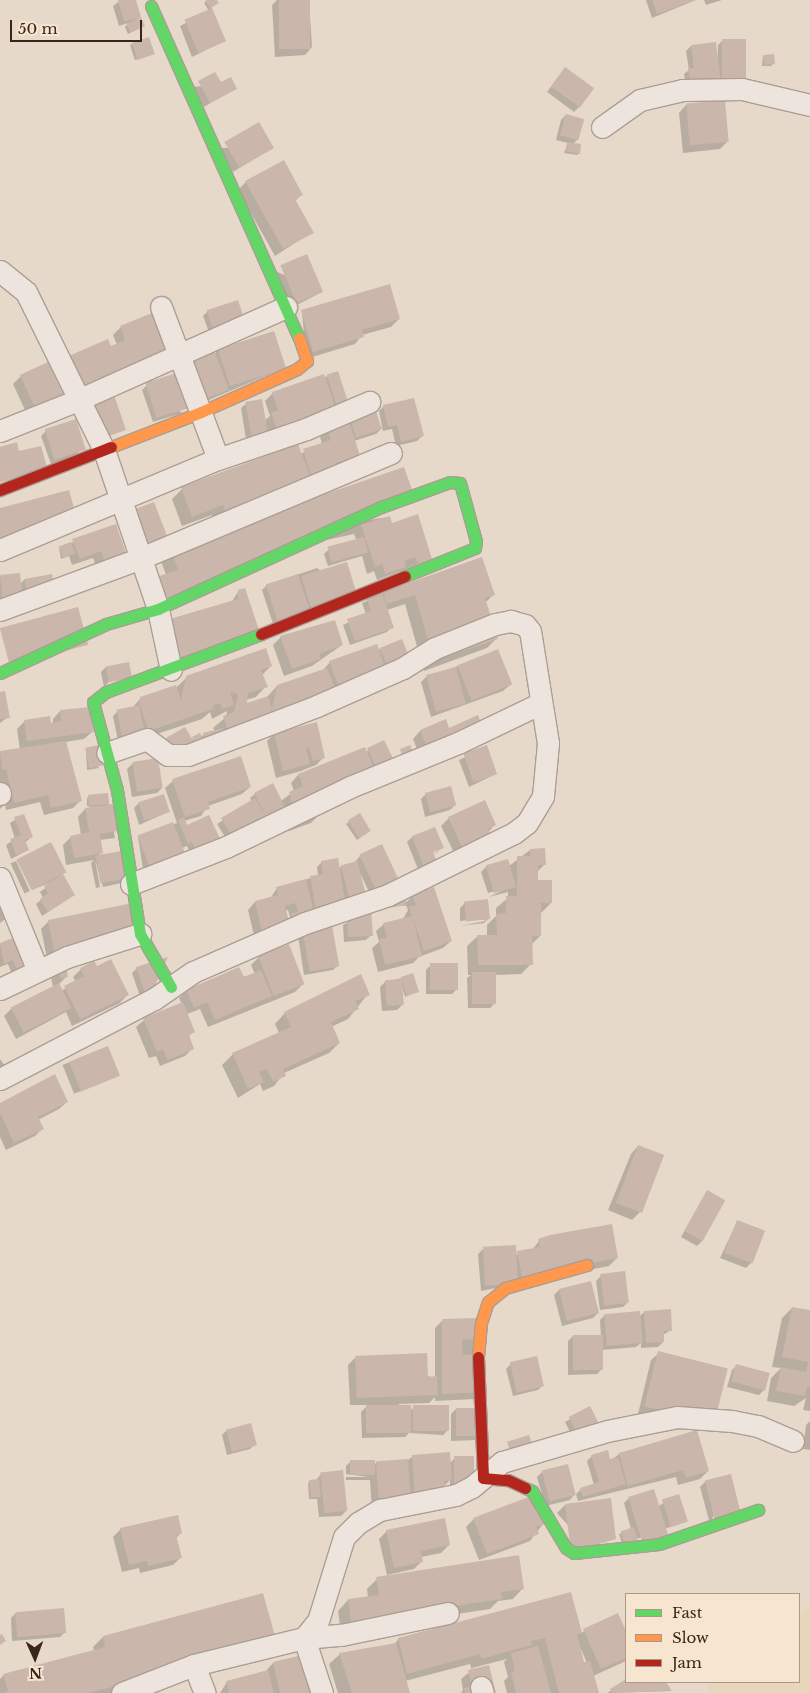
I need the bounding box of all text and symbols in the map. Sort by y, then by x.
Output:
scale bar [12,10,145,42]
text: 50 m [18,19,58,38]
legend [625,1593,800,1683]
text: Fast [672,1603,702,1622]
text: Slow [672,1628,709,1647]
north arrow [10,1633,60,1683]
text: Jam [672,1653,702,1672]
text: N [29,1664,42,1682]

